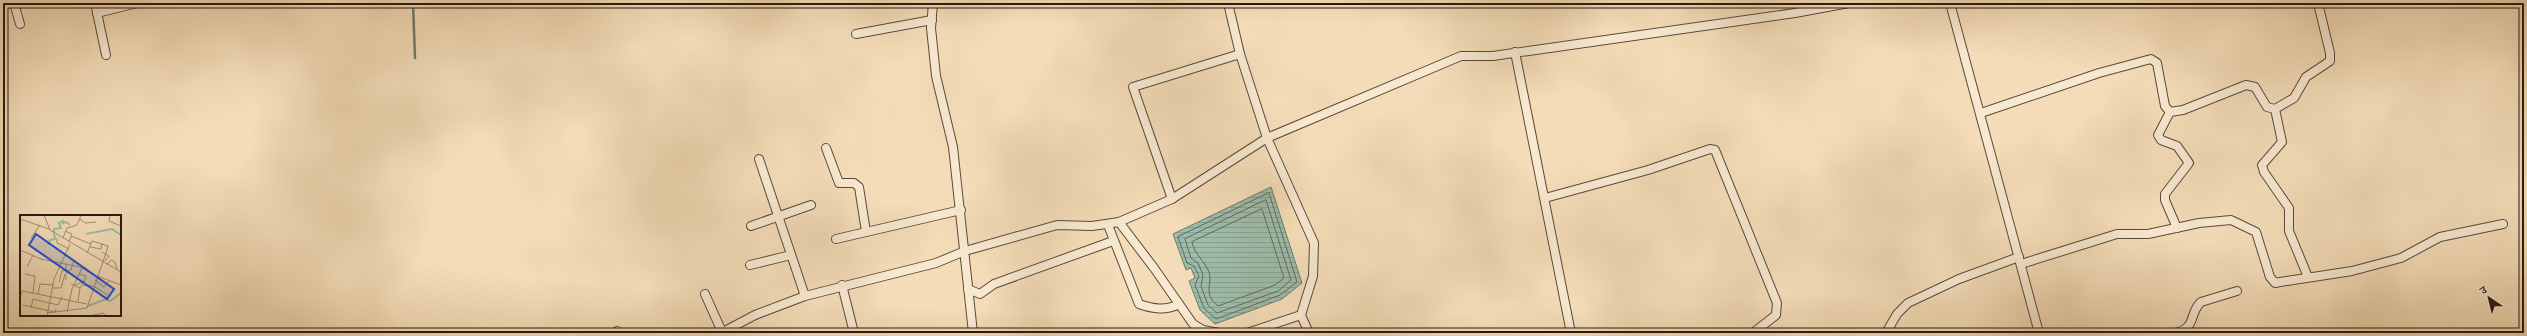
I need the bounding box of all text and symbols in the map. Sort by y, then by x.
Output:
inset map [20,215,121,316]
north arrow [2469,278,2509,318]
text: उ [2477,282,2491,299]

